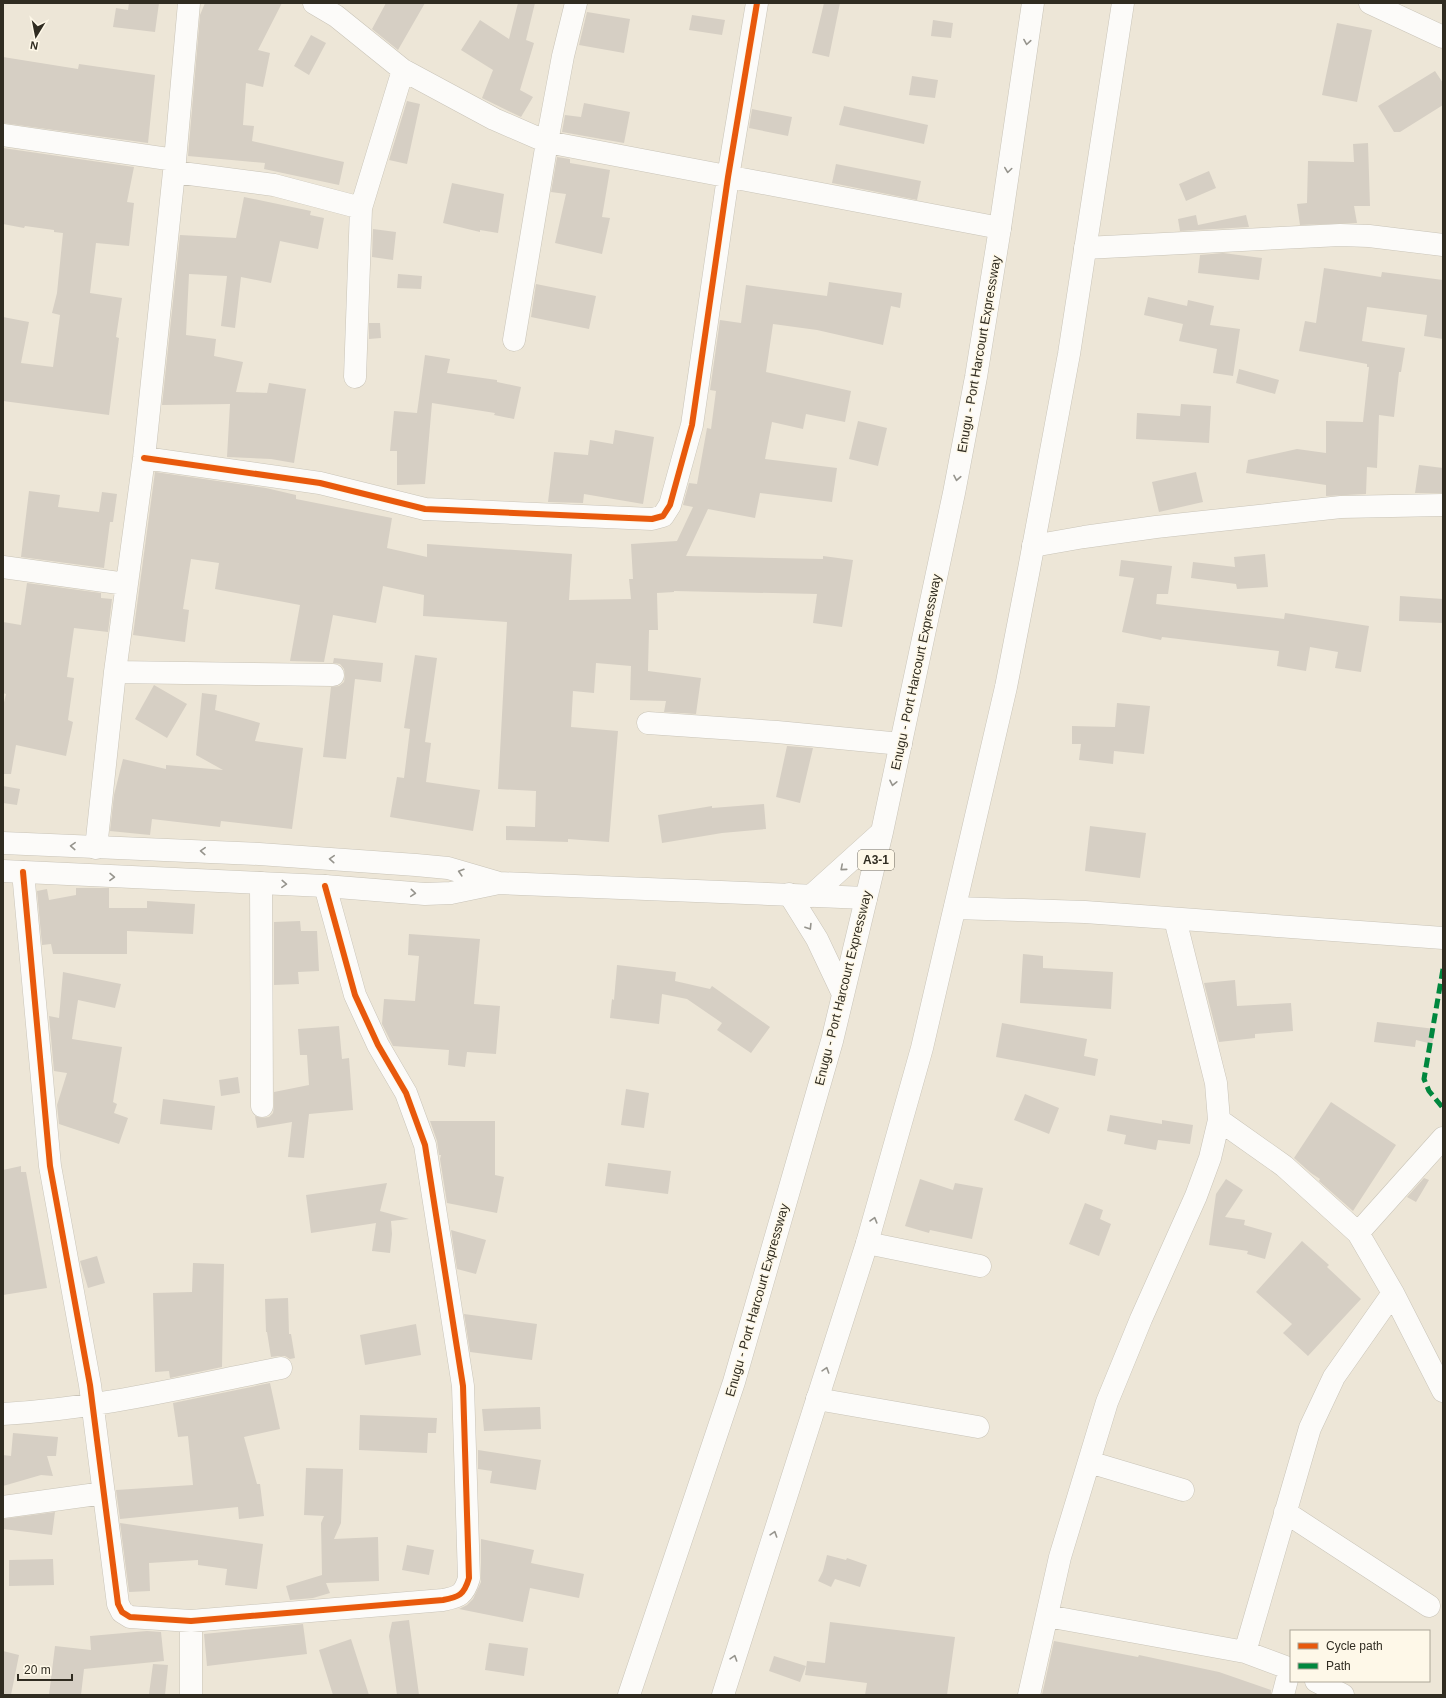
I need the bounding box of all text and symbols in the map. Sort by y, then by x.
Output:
north arrow [16,16,56,56]
one-way arrow [1023,38,1032,45]
text: N [29,39,39,52]
one-way arrow [1004,167,1013,173]
street label: Enugu - Port Harcourt Expressway [954,254,1004,454]
one-way arrow [953,475,962,481]
street label: Enugu - Port Harcourt Expressway [888,572,944,771]
one-way arrow [889,780,897,786]
one-way arrow [70,842,76,851]
one-way arrow [200,847,206,856]
road number: A3-1 [858,850,894,870]
one-way arrow [329,855,335,864]
one-way arrow [841,863,848,870]
one-way arrow [458,868,465,877]
one-way arrow [109,872,115,881]
one-way arrow [281,879,287,888]
one-way arrow [410,888,416,897]
street label: Enugu - Port Harcourt Expressway [812,889,875,1087]
one-way arrow [805,923,812,930]
street label: Enugu - Port Harcourt Expressway [722,1201,792,1398]
one-way arrow [869,1216,878,1223]
one-way arrow [821,1367,830,1374]
one-way arrow [769,1531,778,1538]
legend [1290,1630,1430,1682]
text: Cycle path [1326,1639,1383,1653]
one-way arrow [730,1655,738,1662]
scale bar [18,1656,72,1682]
text: Path [1326,1659,1351,1673]
text: 20 m [24,1663,51,1677]

